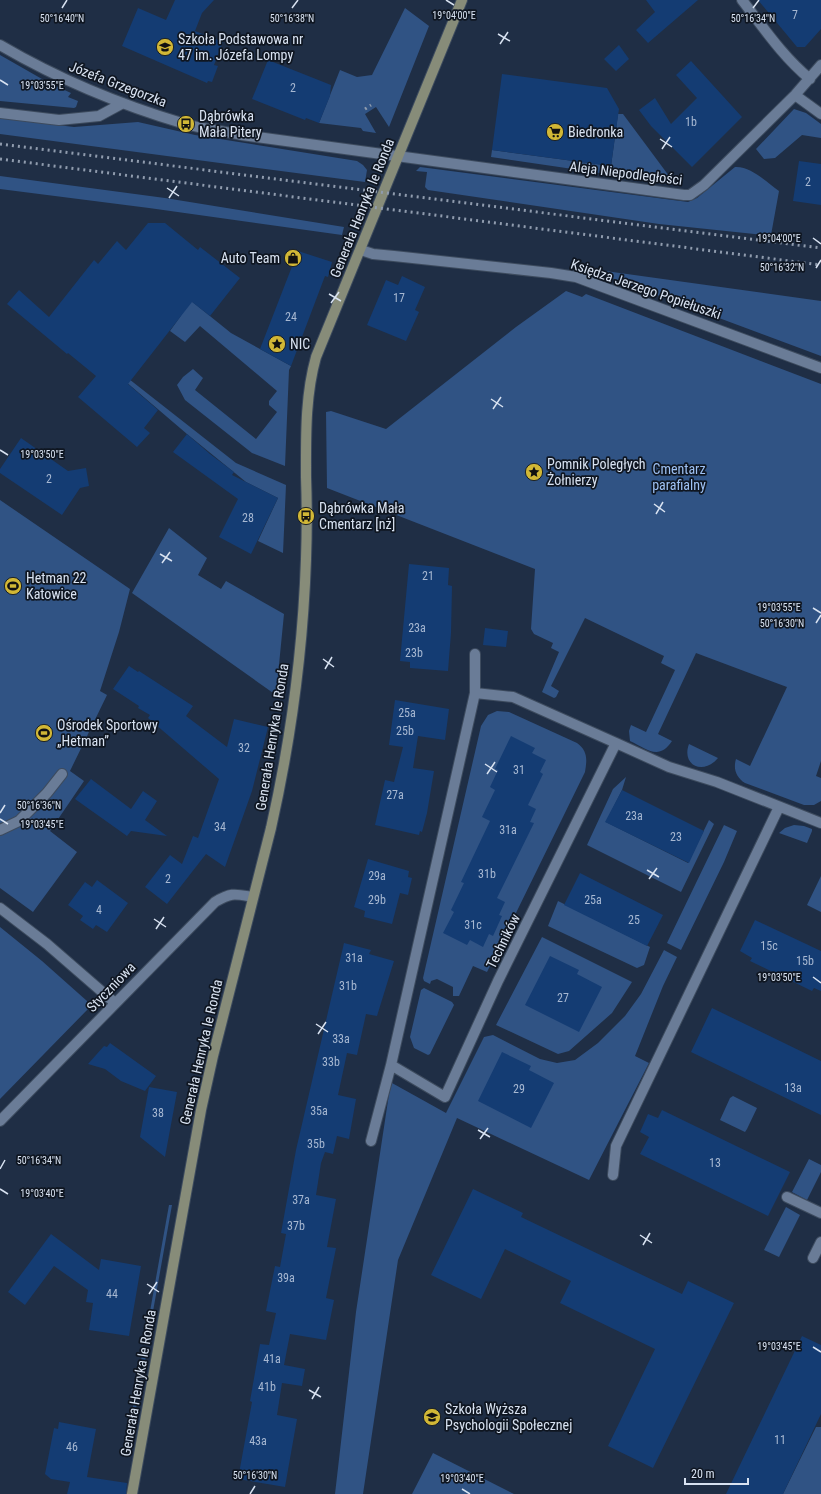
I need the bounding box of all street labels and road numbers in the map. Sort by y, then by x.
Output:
street label: Józefa Grzegorzka [67,58,169,110]
street label: Generała Henryka le Ronda [327,136,397,280]
street label: Aleja Niepodległości [569,158,683,188]
street label: Księdza Jerzego Popiełuszki [569,256,723,322]
street label: Generała Henryka le Ronda [252,662,292,812]
street label: Techników [483,911,523,971]
street label: Styczniowa [84,959,138,1015]
street label: Generała Henryka le Ronda [176,978,226,1126]
street label: Generała Henryka le Ronda [117,1308,159,1458]

